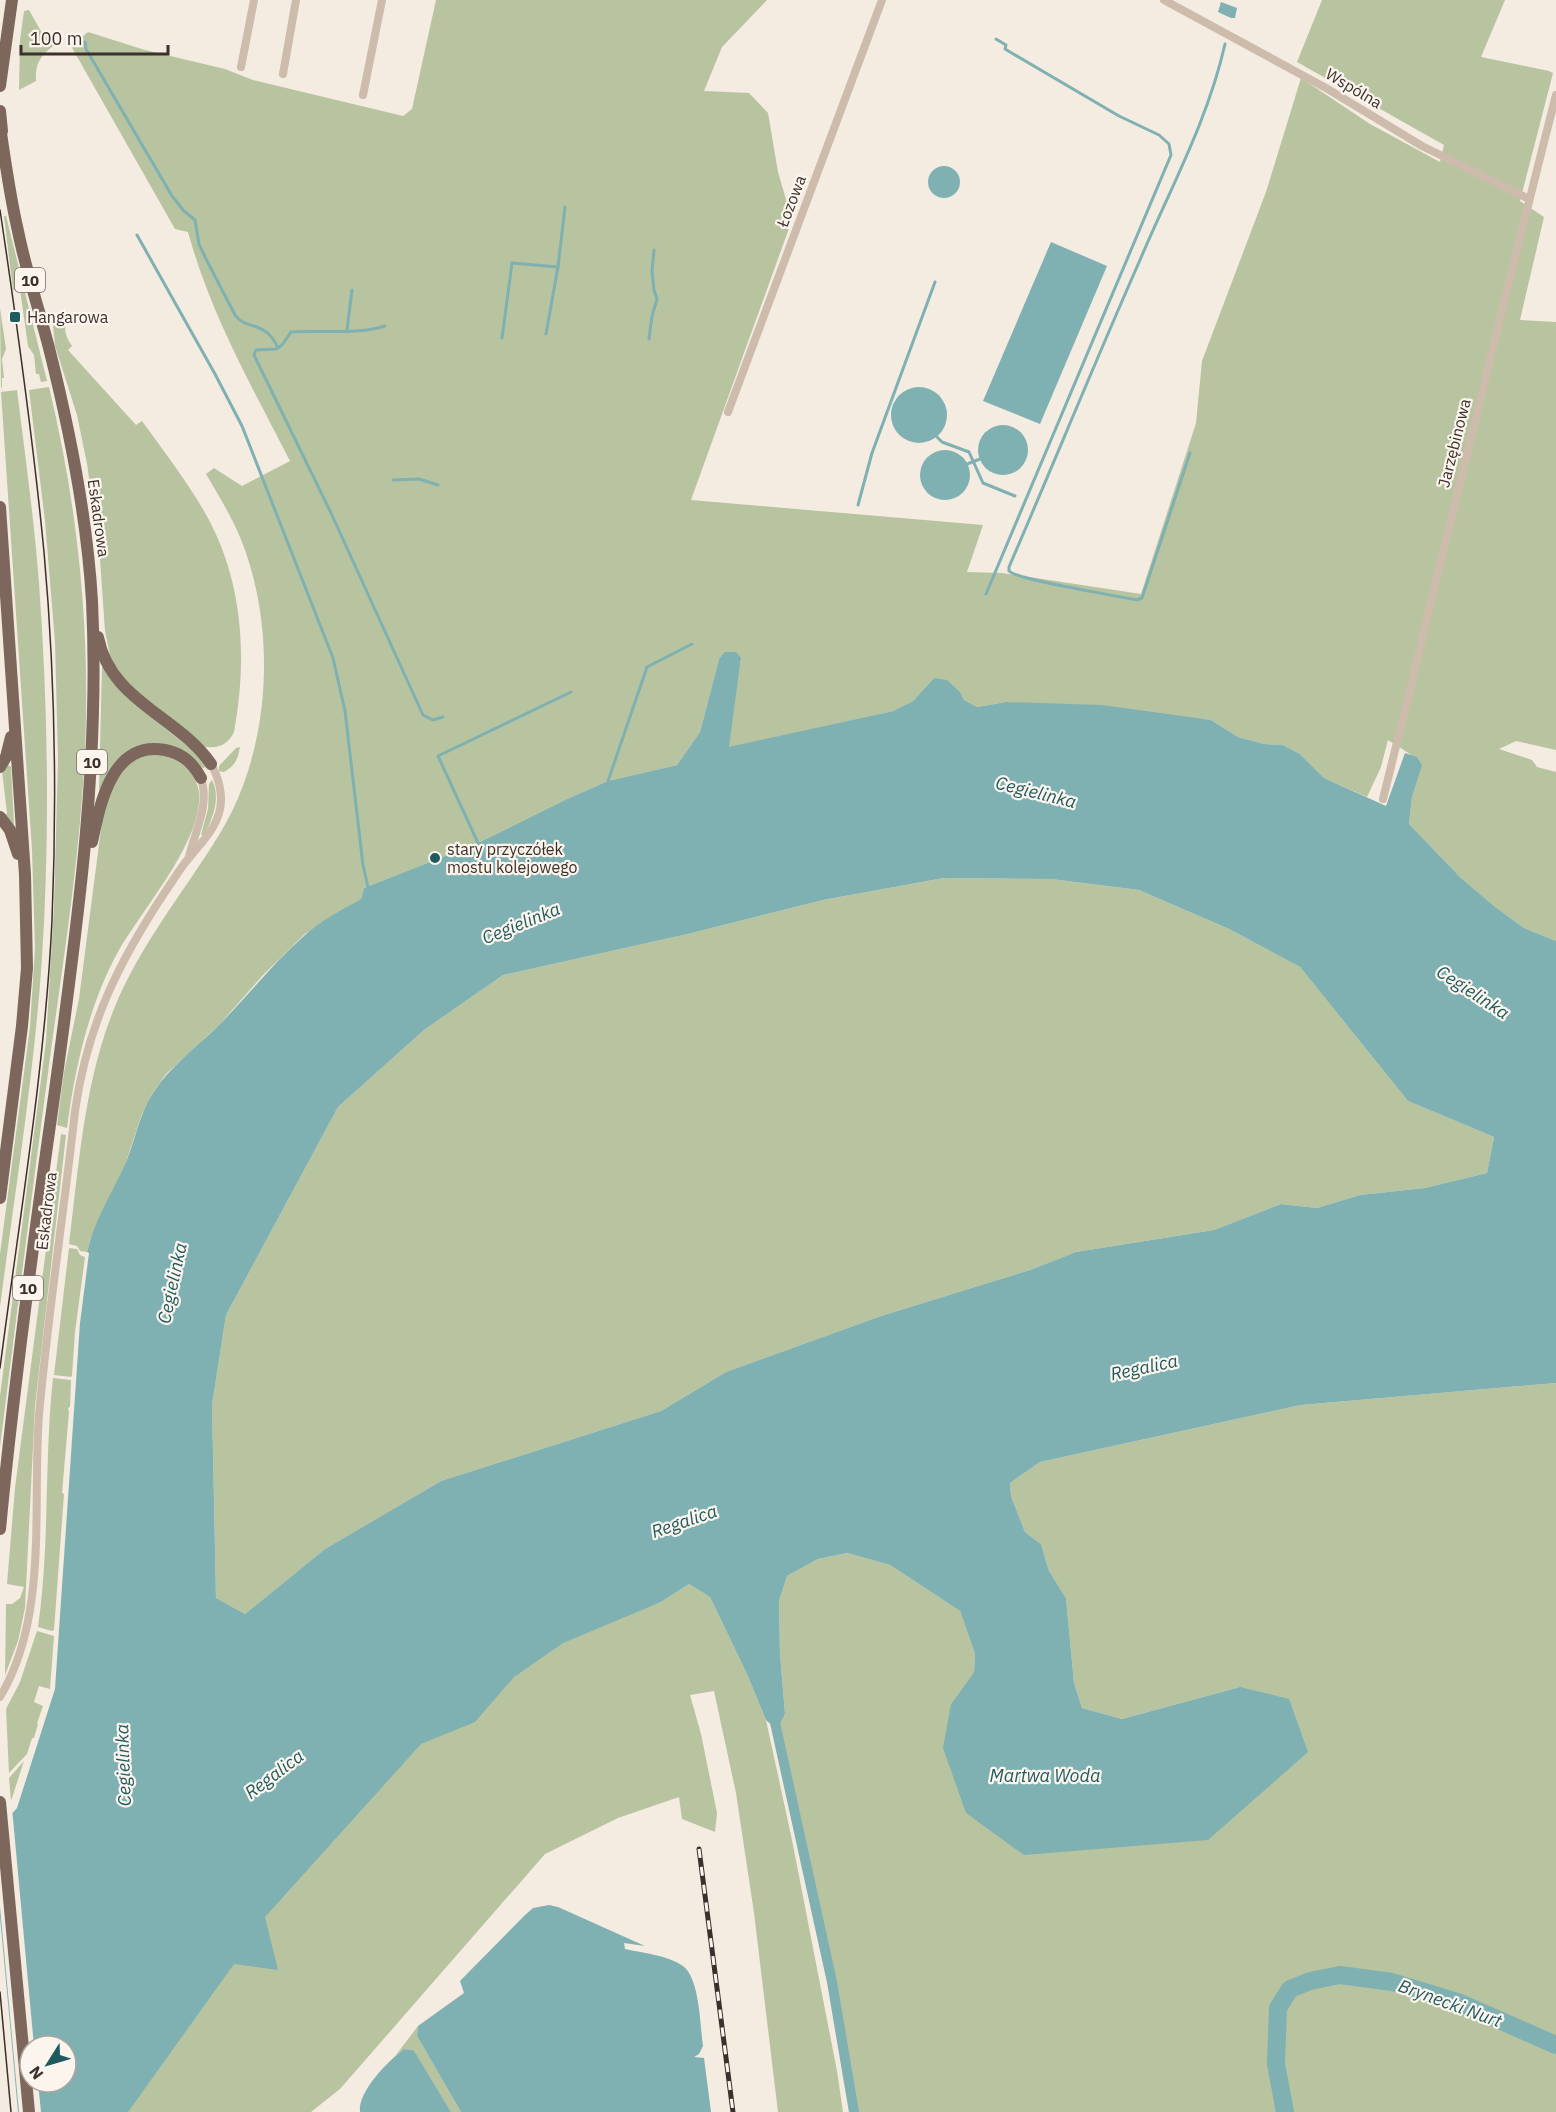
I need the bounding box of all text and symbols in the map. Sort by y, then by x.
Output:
scale bar [21,18,168,56]
text: 100 m [30,27,82,50]
street label: Wspólna [1322,63,1386,113]
street label: Łozowa [772,172,810,231]
road number: 10 [15,268,45,292]
place label: Hangarowa [27,307,109,327]
marker: Hangarowa [8,310,22,324]
street label: Jarzębinowa [1433,396,1475,489]
street label: Eskadrowa [84,478,114,559]
road number: 10 [77,750,107,774]
water label: Cegielinka [993,771,1079,813]
place label: stary przyczółek mostu kolejowego [447,839,578,877]
marker: stary przyczółek mostu kolejowego [428,851,442,865]
water label: Cegielinka [479,897,563,949]
water label: Cegielinka [1432,960,1514,1024]
street label: Eskadrowa [31,1170,61,1251]
water label: Cegielinka [152,1240,192,1326]
road number: 10 [13,1276,43,1300]
water label: Regalica [1108,1349,1180,1385]
water label: Regalica [648,1499,720,1543]
water label: Cegielinka [110,1723,136,1807]
water label: Regalica [240,1744,308,1804]
water label: Martwa Woda [990,1764,1100,1787]
water label: Brynecki Nurt [1395,1974,1506,2033]
north arrow [18,2034,78,2094]
text: N [25,2062,47,2084]

